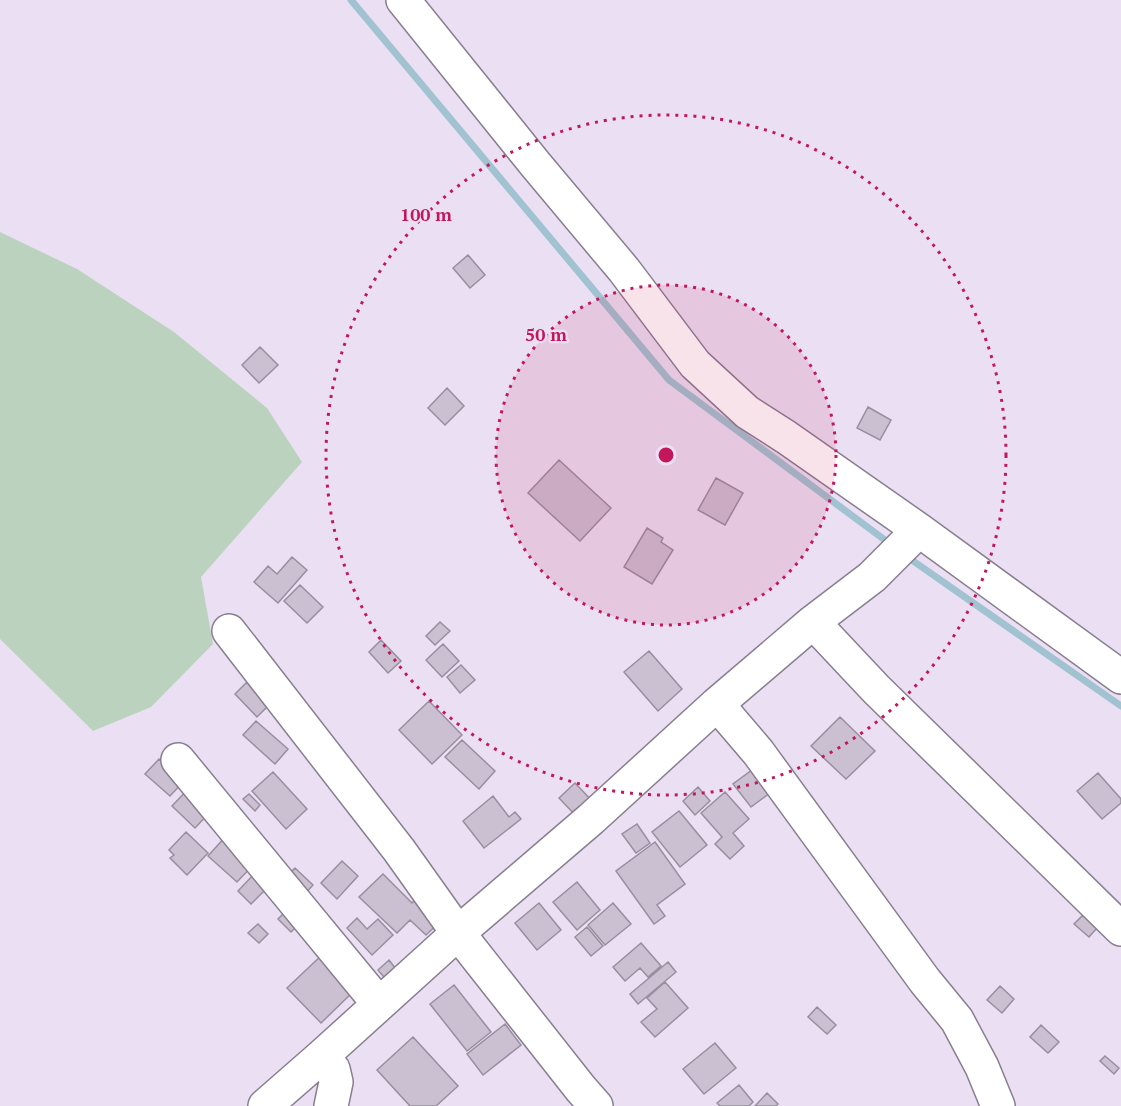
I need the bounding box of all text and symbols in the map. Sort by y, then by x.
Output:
text: 100 m [400,202,452,226]
text: 50 m [525,322,567,346]
centre of rings [656,445,676,465]

